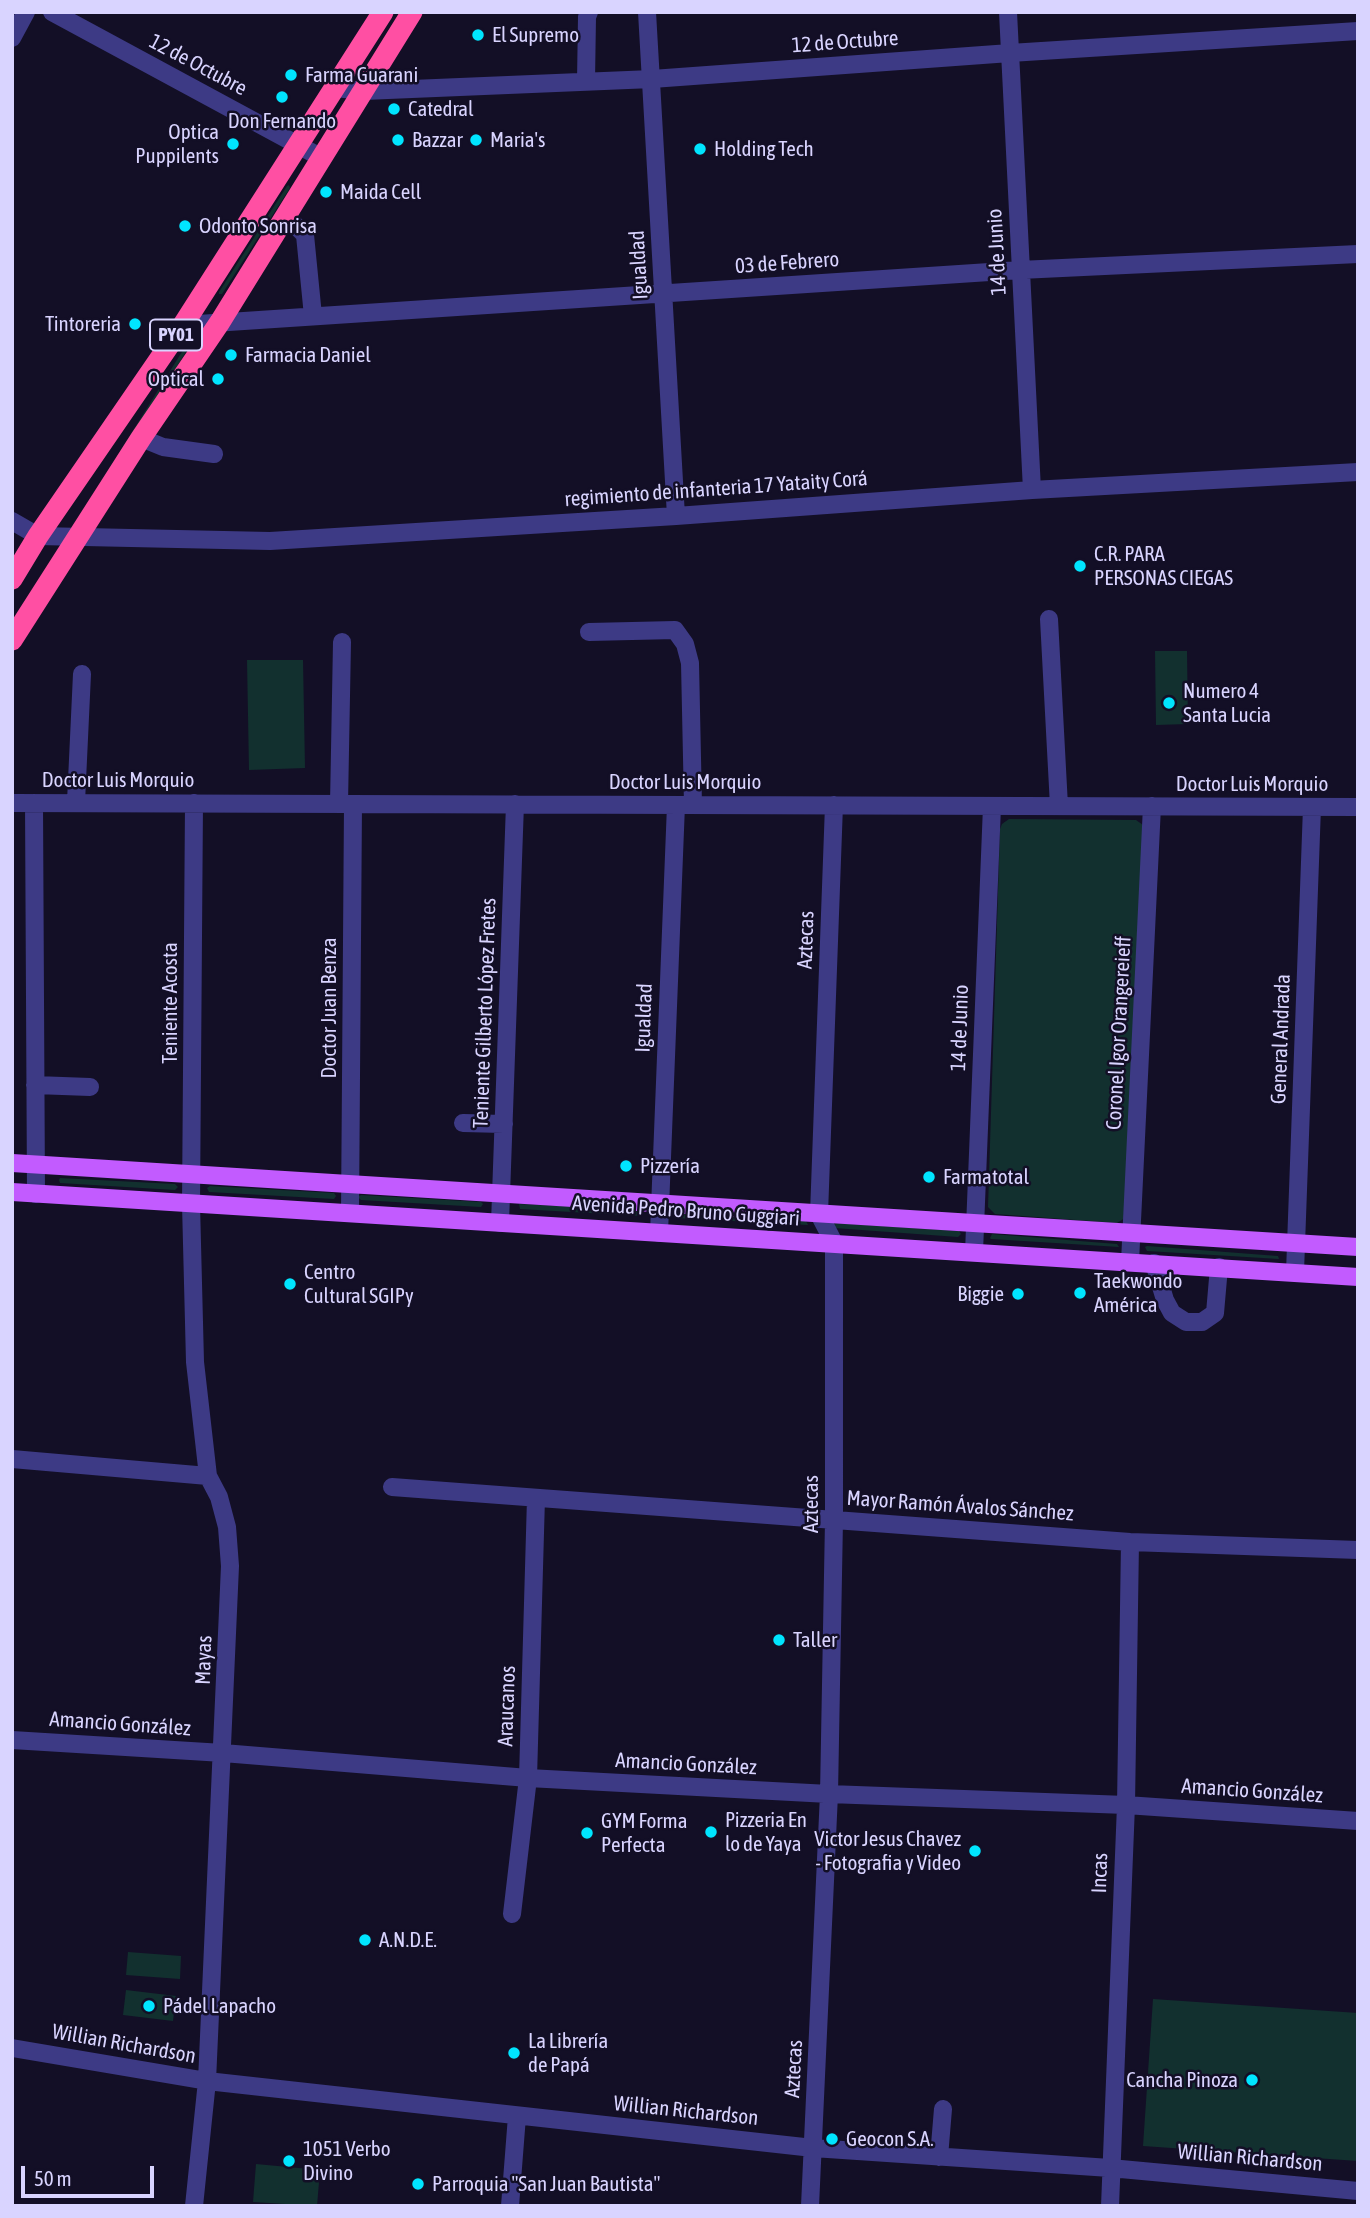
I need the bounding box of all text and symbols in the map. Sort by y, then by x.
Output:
place label: El Supremo [492,22,579,48]
street label: 12 de Octubre [791,26,899,58]
marker: El Supremo [470,27,486,43]
street label: 12 de Octubre [145,29,251,101]
place label: Farma Guarani [305,62,418,88]
marker: Farma Guarani [283,67,299,83]
marker: Don Fernando [274,89,290,105]
place label: Catedral [408,96,474,122]
marker: Catedral [386,101,402,117]
place label: Don Fernando [228,108,336,134]
place label: Optica Puppilents [135,119,219,169]
place label: Bazzar [412,127,463,153]
place label: Maria's [490,127,545,153]
marker: Bazzar [390,132,406,148]
marker: Maria's [468,132,484,148]
marker: Optica Puppilents [225,136,241,152]
place label: Holding Tech [714,136,814,162]
marker: Holding Tech [692,141,708,157]
place label: Maida Cell [340,179,421,205]
marker: Maida Cell [318,184,334,200]
street label: 14 de Junio [982,208,1012,296]
place label: Odonto Sonrisa [199,213,317,239]
marker: Odonto Sonrisa [177,218,193,234]
street label: Igualdad [625,230,653,300]
street label: 03 de Febrero [734,247,840,279]
place label: Tintoreria [45,311,121,337]
marker: Tintoreria [127,316,143,332]
road number: PY01 [150,320,202,350]
place label: Farmacia Daniel [245,342,371,368]
marker: Farmacia Daniel [223,347,239,363]
place label: Optical [148,366,204,392]
marker: Optical [210,371,226,387]
street label: regimiento de infanteria 17 Yataity Corá [564,466,868,512]
place label: C.R. PARA PERSONAS CIEGAS [1094,541,1233,591]
marker: C.R. PARA PERSONAS CIEGAS [1072,558,1088,574]
place label: Numero 4 Santa Lucia [1183,678,1271,728]
marker: Numero 4 Santa Lucia [1161,695,1177,711]
street label: Doctor Luis Morquio [42,767,194,793]
street label: Doctor Luis Morquio [609,769,761,795]
street label: Doctor Luis Morquio [1176,771,1328,797]
street label: Teniente Gilberto López Fretes [468,897,502,1129]
street label: Aztecas [792,911,820,969]
street label: Coronel Igor Orangereieff [1101,935,1137,1131]
street label: Doctor Juan Benza [316,938,342,1078]
street label: Teniente Acosta [157,942,183,1064]
street label: General Andrada [1266,974,1296,1104]
street label: Igualdad [630,983,658,1053]
street label: 14 de Junio [946,984,974,1072]
place label: Pizzería [640,1153,700,1179]
marker: Pizzería [618,1158,634,1174]
place label: Farmatotal [943,1164,1029,1190]
marker: Farmatotal [921,1169,937,1185]
street label: Avenida Pedro Bruno Guggiari [571,1190,801,1232]
place label: Centro Cultural SGIPy [304,1259,414,1309]
place label: Taekwondo América [1094,1268,1182,1318]
marker: Centro Cultural SGIPy [282,1276,298,1292]
place label: Biggie [957,1281,1004,1307]
marker: Taekwondo América [1072,1285,1088,1301]
marker: Biggie [1010,1286,1026,1302]
street label: Aztecas [798,1475,824,1533]
street label: Mayor Ramón Ávalos Sánchez [846,1486,1074,1526]
place label: Taller [793,1627,837,1653]
marker: Taller [771,1632,787,1648]
street label: Mayas [191,1635,217,1685]
street label: Araucanos [493,1665,521,1747]
street label: Amancio González [48,1706,192,1742]
street label: Amancio González [615,1748,757,1780]
street label: Amancio González [1180,1773,1324,1809]
place label: Pizzeria En lo de Yaya [725,1807,807,1857]
place label: GYM Forma Perfecta [601,1808,687,1858]
marker: Pizzeria En lo de Yaya [703,1824,719,1840]
marker: GYM Forma Perfecta [579,1825,595,1841]
place label: Victor Jesus Chavez - Fotografia y Video [814,1826,961,1876]
marker: Victor Jesus Chavez - Fotografia y Video [967,1843,983,1859]
street label: Incas [1087,1852,1113,1894]
place label: A.N.D.E. [379,1927,437,1953]
marker: A.N.D.E. [357,1932,373,1948]
place label: Pádel Lapacho [163,1993,276,2019]
marker: Pádel Lapacho [141,1998,157,2014]
street label: Willian Richardson [50,2019,198,2069]
place label: La Librería de Papá [528,2028,608,2078]
street label: Aztecas [780,2039,808,2099]
marker: La Librería de Papá [506,2045,522,2061]
place label: Cancha Pinoza [1126,2067,1238,2093]
marker: Cancha Pinoza [1244,2072,1260,2088]
street label: Willian Richardson [612,2091,760,2131]
place label: Geocon S.A. [846,2126,934,2152]
marker: Geocon S.A. [824,2131,840,2147]
place label: 1051 Verbo Divino [303,2136,391,2186]
street label: Willian Richardson [1176,2139,1324,2177]
scale bar [24,2152,158,2196]
marker: 1051 Verbo Divino [281,2153,297,2169]
text: 50 m [34,2166,72,2190]
place label: Parroquia "San Juan Bautista" [432,2171,660,2197]
marker: Parroquia "San Juan Bautista" [410,2176,426,2192]

